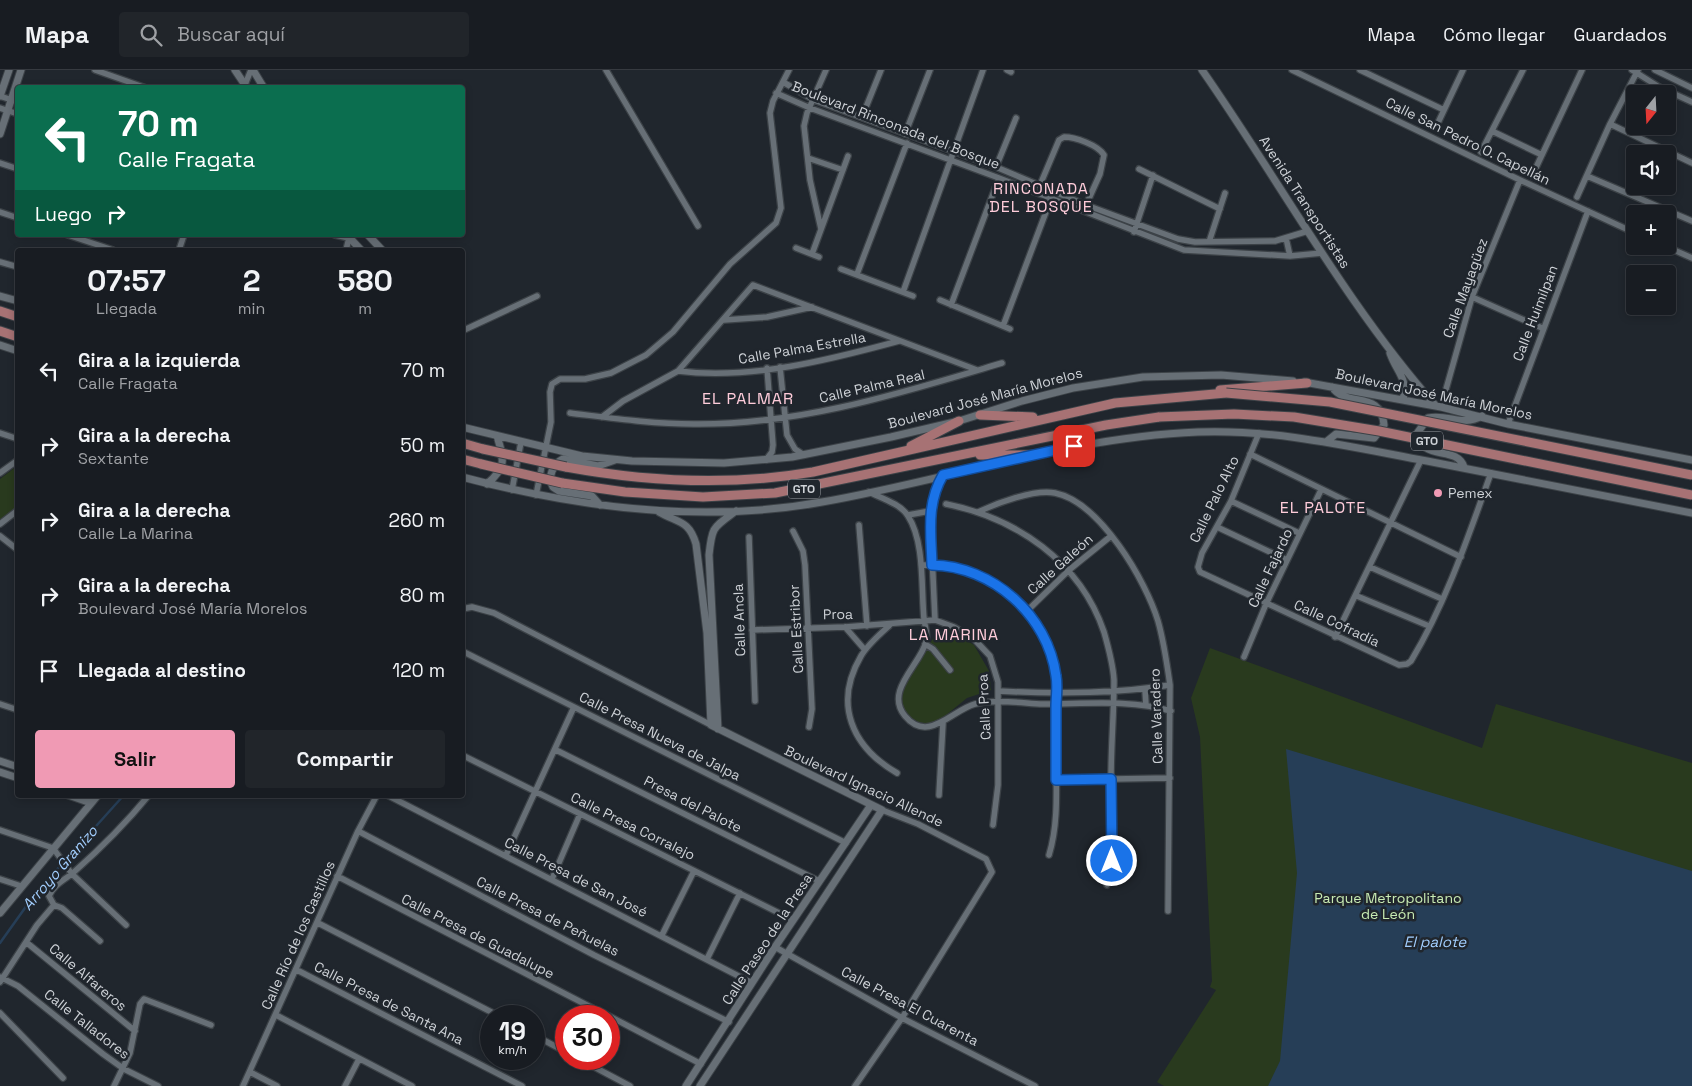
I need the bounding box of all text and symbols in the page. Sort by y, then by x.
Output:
search box [119,12,469,57]
text: Mapa [25,19,89,50]
icon: search [137,21,165,49]
text: Buscar aquí [177,22,285,47]
text: Mapa [1367,23,1415,46]
text: Cómo llegar [1443,23,1545,46]
text: Guardados [1573,23,1667,46]
street label: Boulevard Rinconada del Bosque [789,77,1003,173]
north arrow [1626,85,1676,135]
map controls [1626,85,1676,315]
street label: Calle San Pedro O. Capellán [1383,93,1553,189]
text: 70 m [118,102,199,146]
icon: left [35,105,100,170]
street label: Avenida Transportistas [1255,132,1355,272]
text: Calle Fragata [118,145,255,173]
button: sound [1626,145,1676,195]
district label: RINCONADA DEL BOSQUE [989,178,1093,217]
icon: right [102,200,130,228]
text: Luego [35,202,92,227]
button: + [1626,205,1676,255]
street label: Calle Mayagüez [1439,236,1491,340]
text: 07:57 [87,261,166,300]
text: 2 [243,261,261,300]
text: 580 [337,261,393,300]
street label: Calle Huimilpan [1508,262,1562,364]
button: − [1626,265,1676,315]
text: Llegada [96,298,157,319]
text: min [238,298,265,319]
text: m [358,298,372,319]
street label: Calle Palma Estrella [737,328,867,368]
text: Gira a la izquierda [78,348,240,373]
icon: left [35,357,63,385]
text: 70 m [401,358,445,383]
street label: Boulevard José María Morelos [886,363,1084,433]
street label: Boulevard José María Morelos [1334,364,1534,424]
street label: Calle Palma Real [817,365,927,407]
text: Calle Fragata [78,373,178,394]
district label: EL PALMAR [702,388,794,409]
text: Gira a la derecha [78,423,230,448]
pin [1053,425,1095,467]
icon: right [35,432,63,460]
icon: arrive [1060,432,1088,460]
road number: GTO [1411,432,1443,451]
text: 50 m [400,433,445,458]
text: Sextante [78,448,149,469]
street label: Calle Palo Alto [1185,453,1243,545]
road number: GTO [788,479,820,498]
place label: Pemex [1448,484,1493,502]
marker: Pemex [1432,487,1444,499]
district label: EL PALOTE [1280,497,1366,518]
text: Gira a la derecha [78,498,230,523]
icon: right [35,507,63,535]
text: 260 m [389,508,445,533]
text: Calle La Marina [78,523,193,544]
street label: Calle Fajardo [1244,525,1296,611]
street label: Calle Galeón [1023,530,1097,598]
text: Gira a la derecha [78,573,230,598]
icon: right [35,582,63,610]
text: 80 m [400,583,445,608]
street label: Calle Ancla [729,583,749,657]
street label: Calle Estribor [785,584,807,674]
street label: Calle Cofradía [1291,595,1383,651]
text: Boulevard José María Morelos [78,598,308,619]
street label: Proa [823,605,853,623]
district label: LA MARINA [909,624,999,645]
icon: arrive [35,657,63,685]
text: Llegada al destino [78,658,246,683]
text: 120 m [392,658,445,683]
street label: Calle Varadero [1145,668,1167,764]
street label: Calle Proa [973,674,995,740]
street label: Calle Presa Nueva de Jalpa [576,687,744,785]
button: Salir [35,730,235,788]
button: Compartir [245,730,445,788]
street label: Boulevard Ignacio Allende [782,741,946,831]
street label: Presa del Palote [641,772,745,836]
street label: Calle Presa Corralejo [568,788,698,864]
water label: Arroyo Granizo [18,821,102,914]
street label: Calle Presa de San José [501,833,651,921]
position arrow [1085,834,1137,886]
street label: Calle Río de los Castillos [257,858,339,1012]
street label: Calle Paseo de la Presa [718,870,816,1008]
street label: Calle Presa de Peñuelas [474,872,622,960]
park label: Parque Metropolitano de León [1314,889,1462,923]
street label: Calle Presa de Guadalupe [398,890,558,982]
water label: El palote [1404,932,1467,951]
street label: Calle Alfareros [45,939,131,1015]
street label: Calle Presa de Santa Ana [311,957,467,1049]
street label: Calle Presa El Cuarenta [838,962,982,1050]
street label: Calle Talladores [41,985,133,1063]
speed limit sign: 30 [555,1005,620,1070]
text: 19 [499,1015,526,1047]
text: km/h [498,1042,527,1058]

